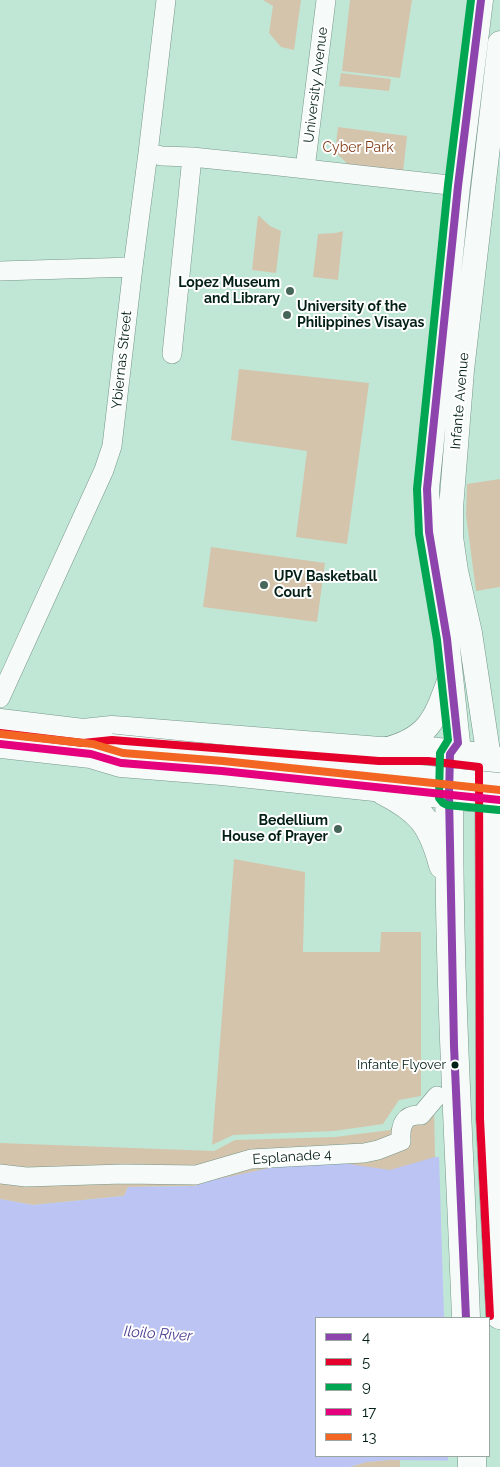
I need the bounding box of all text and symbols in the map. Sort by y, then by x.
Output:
street label: University Avenue [301,26,331,144]
park label: Cyber Park [322,140,394,156]
place label: Lopez Museum and Library [178,275,280,308]
marker: Lopez Museum and Library [284,285,296,297]
place label: University of the Philippines Visayas [297,299,424,332]
marker: University of the Philippines Visayas [281,309,293,321]
street label: Ybiernas Street [108,310,136,410]
street label: Infante Avenue [447,352,473,450]
place label: UPV Basketball Court [274,569,377,602]
marker: UPV Basketball Court [258,579,270,591]
place label: Bedellium House of Prayer [222,813,328,846]
marker: Bedellium House of Prayer [332,823,344,835]
place label: Infante Flyover [357,1057,446,1073]
marker: Infante Flyover [450,1060,460,1070]
street label: Esplanade 4 [252,1146,332,1168]
legend [315,1317,490,1457]
water label: Iloilo River [123,1323,193,1345]
text: 4 [362,1328,370,1346]
text: 5 [362,1353,370,1371]
text: 9 [362,1378,371,1396]
text: 17 [362,1403,376,1421]
text: 13 [362,1428,376,1446]

